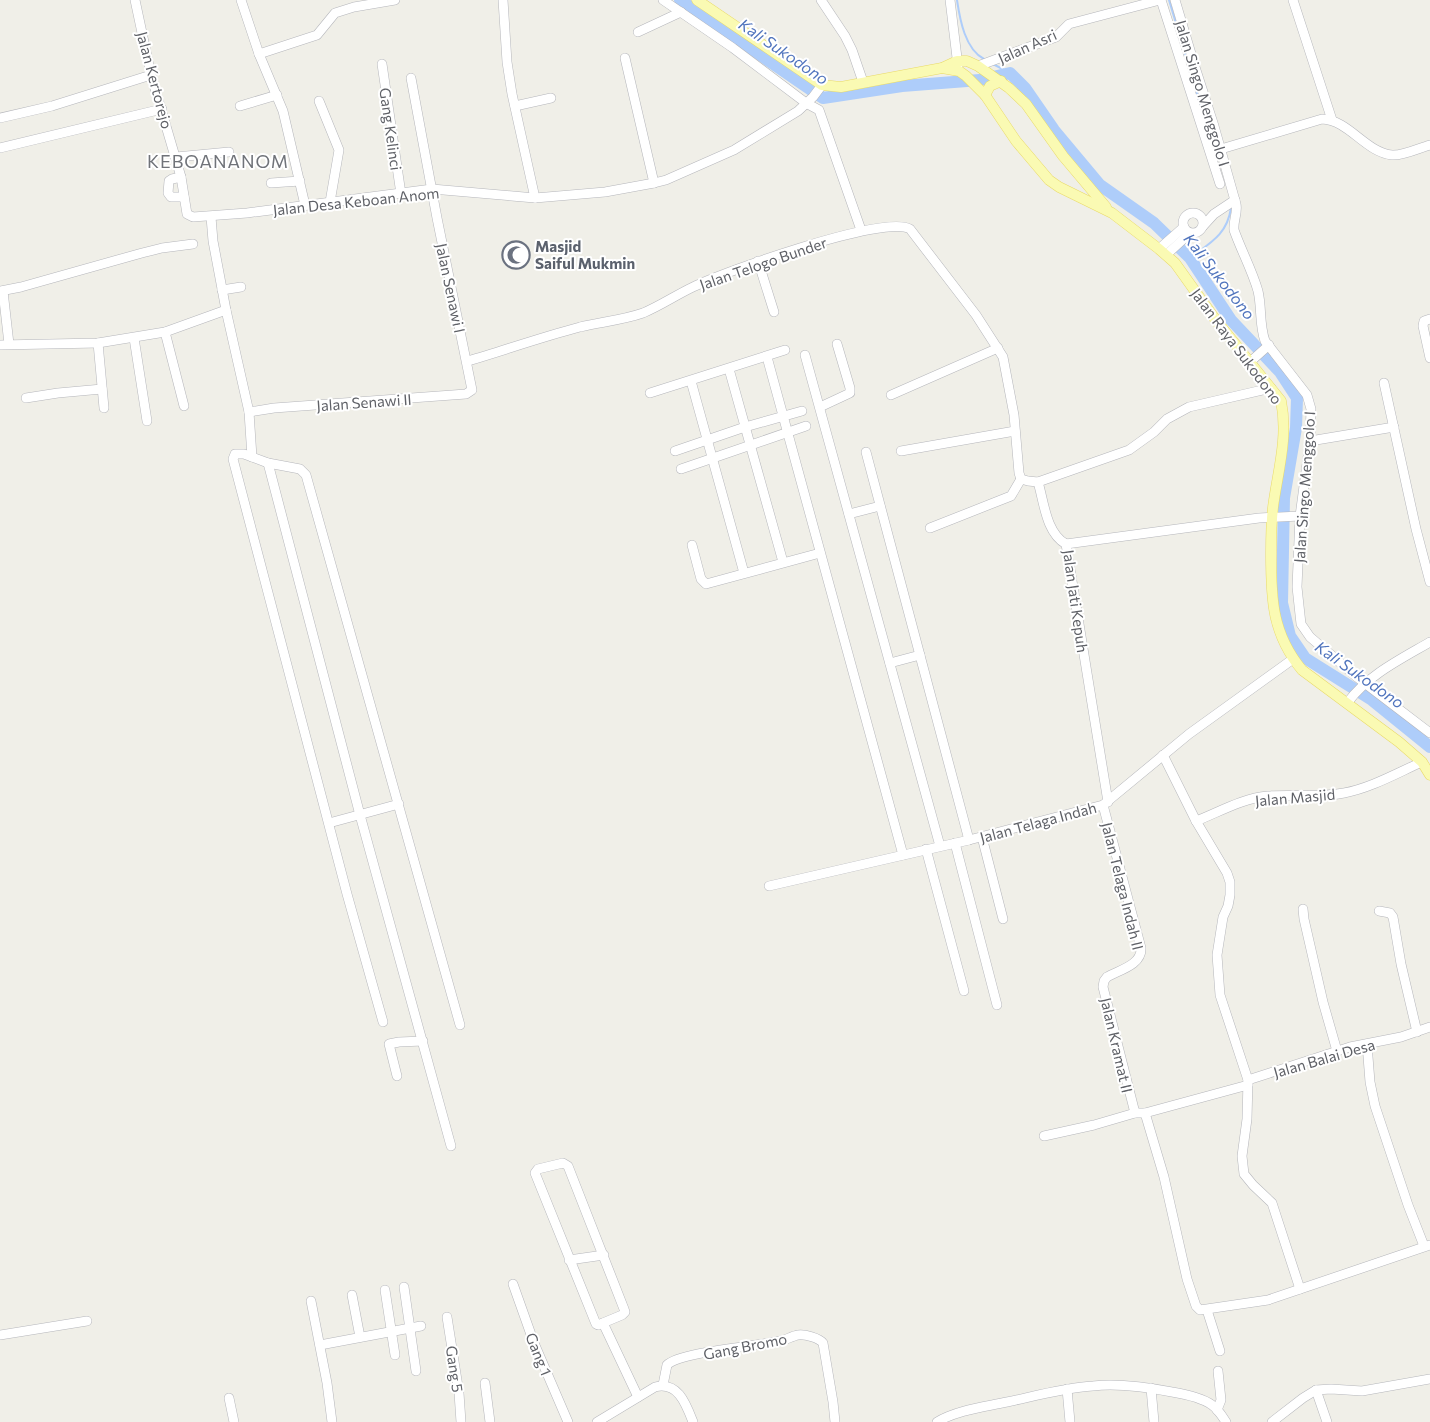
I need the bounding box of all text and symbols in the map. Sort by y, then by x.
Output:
water label: Kali Sukodono [736,14,832,88]
street label: Jalan Singo Menggolo I [1172,18,1234,168]
street label: Jalan Asri [995,25,1059,67]
street label: Jalan Kertorejo [133,29,177,131]
street label: Gang Kelinci [376,86,406,172]
district label: KEBOANANOM [147,150,289,172]
street label: Jalan Desa Keboan Anom [272,183,440,219]
water label: Kali Sukodono [1180,229,1260,323]
street label: Jalan Telogo Bunder [697,233,829,293]
place label: Masjid Saiful Mukmin [535,237,635,272]
mosque icon: Masjid Saiful Mukmin [501,240,531,270]
street label: Jalan Senawi I [433,242,469,334]
street label: Jalan Raya Sukodono [1188,284,1286,408]
street label: Jalan Senawi II [316,390,412,414]
street label: Jalan Singo Menggolo I [1290,410,1318,564]
street label: Jalan Jati Kepuh [1060,548,1092,654]
water label: Kali Sukodono [1312,636,1408,712]
street label: Jalan Masjid [1254,785,1336,809]
street label: Jalan Telaga Indah [978,798,1098,846]
street label: Jalan Telaga Indah II [1098,820,1148,952]
street label: Jalan Kramat II [1097,996,1137,1094]
street label: Jalan Balai Desa [1271,1035,1377,1081]
street label: Gang Bromo [702,1329,788,1363]
street label: Gang 1 [522,1330,556,1378]
street label: Gang 5 [443,1344,467,1394]

